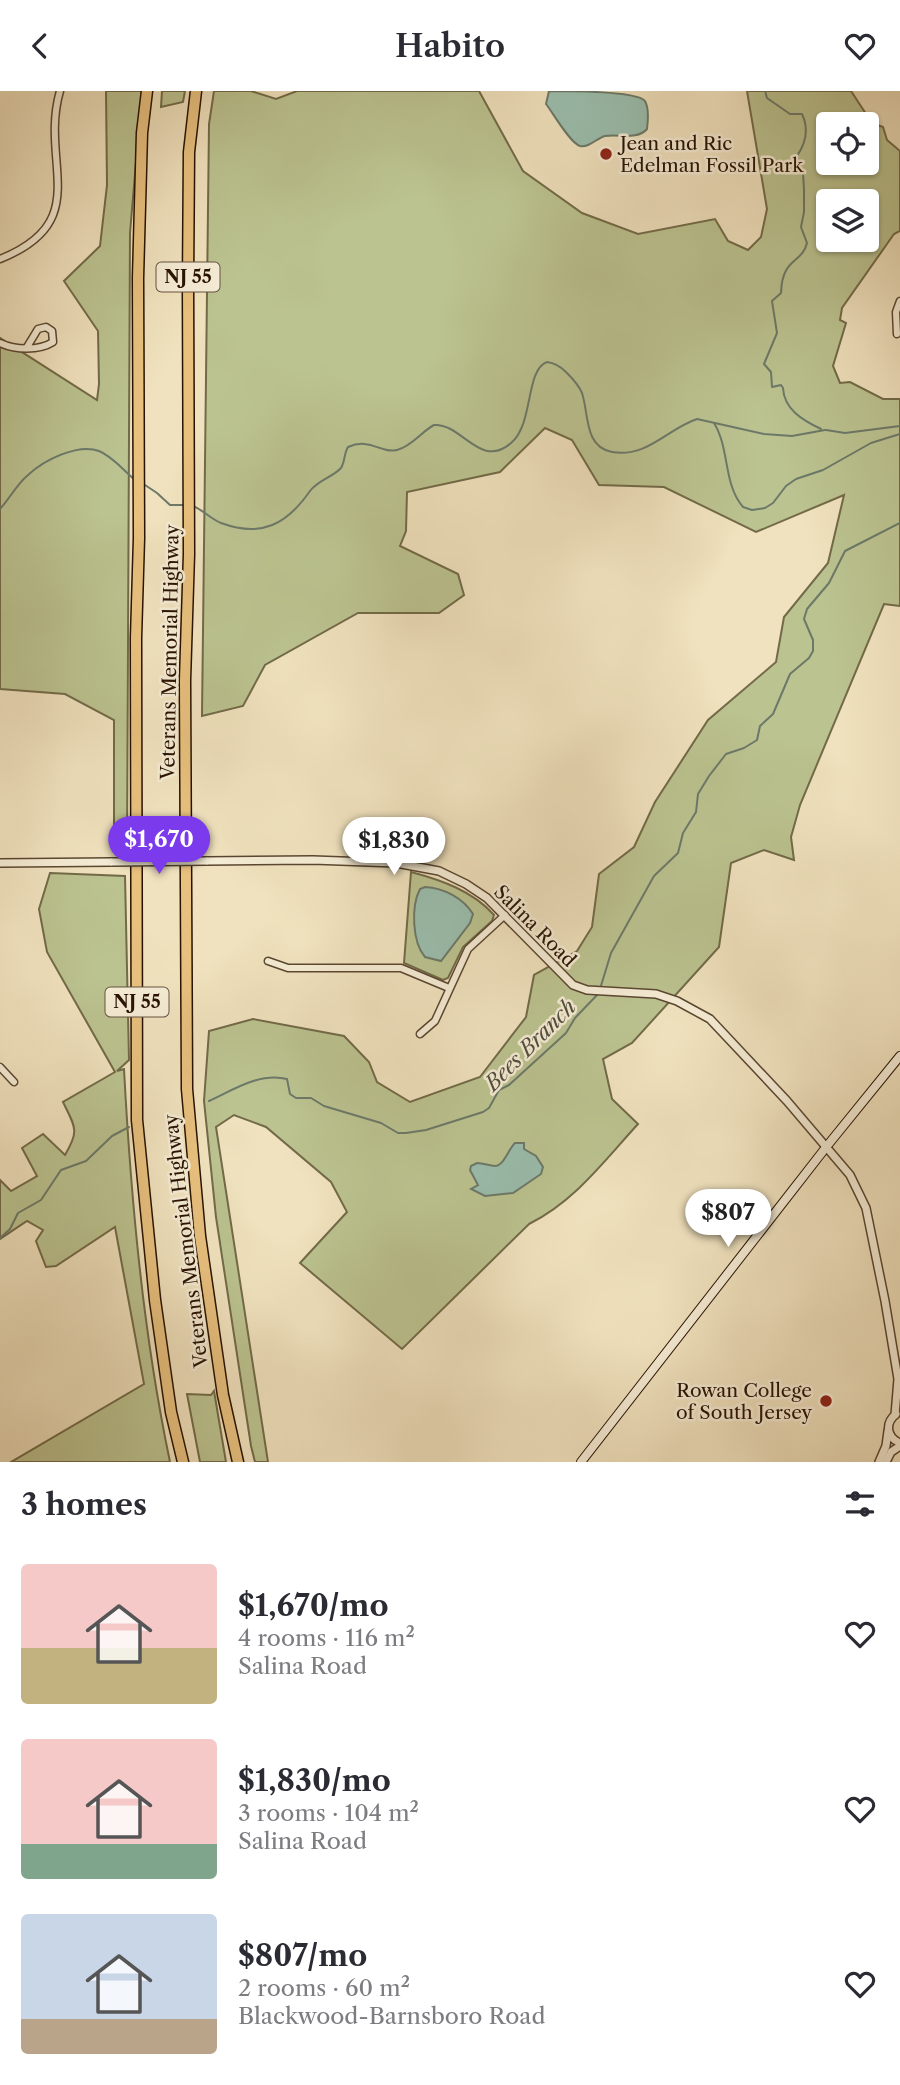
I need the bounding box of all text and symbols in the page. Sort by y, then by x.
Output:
text: Habito [395,26,505,65]
icon: back [21,27,59,65]
icon: heart [841,27,879,65]
map controls [816,112,879,252]
button: locate [816,112,879,175]
place label: Jean and Ric Edelman Fossil Park [617,132,804,177]
marker: Jean and Ric Edelman Fossil Park [598,146,614,162]
button: layers [816,189,879,252]
road number: NJ 55 [156,263,220,292]
street label: Veterans Memorial Highway [156,524,184,781]
pin: $1,670 [102,817,216,876]
pin: $1,830 [337,817,451,877]
text: $1,670 [124,825,194,853]
text: $1,830 [358,826,430,854]
street label: Salina Road [489,880,581,972]
road number: NJ 55 [106,987,168,1017]
water label: Bees Branch [478,994,581,1097]
street label: Veterans Memorial Highway [159,1113,213,1370]
pin: $807 [687,1189,769,1249]
text: $807 [701,1198,755,1226]
place label: Rowan College of South Jersey [676,1379,812,1424]
marker: Rowan College of South Jersey [818,1393,834,1409]
icon: filters [841,1485,879,1523]
text: 3 homes [21,1486,147,1523]
text: $1,670/mo [238,1587,389,1624]
icon: home [77,1592,161,1676]
icon: heart [841,1615,879,1653]
text: 4 rooms · 116 m² [238,1624,415,1652]
text: Salina Road [238,1652,367,1680]
text: $1,830/mo [238,1762,391,1799]
icon: home [77,1767,161,1851]
icon: heart [841,1790,879,1828]
text: 3 rooms · 104 m² [238,1799,419,1827]
text: Salina Road [238,1827,367,1855]
text: $807/mo [238,1937,367,1974]
icon: home [77,1942,161,2026]
icon: heart [841,1965,879,2003]
text: 2 rooms · 60 m² [238,1974,410,2002]
text: Blackwood-Barnsboro Road [238,2002,545,2030]

